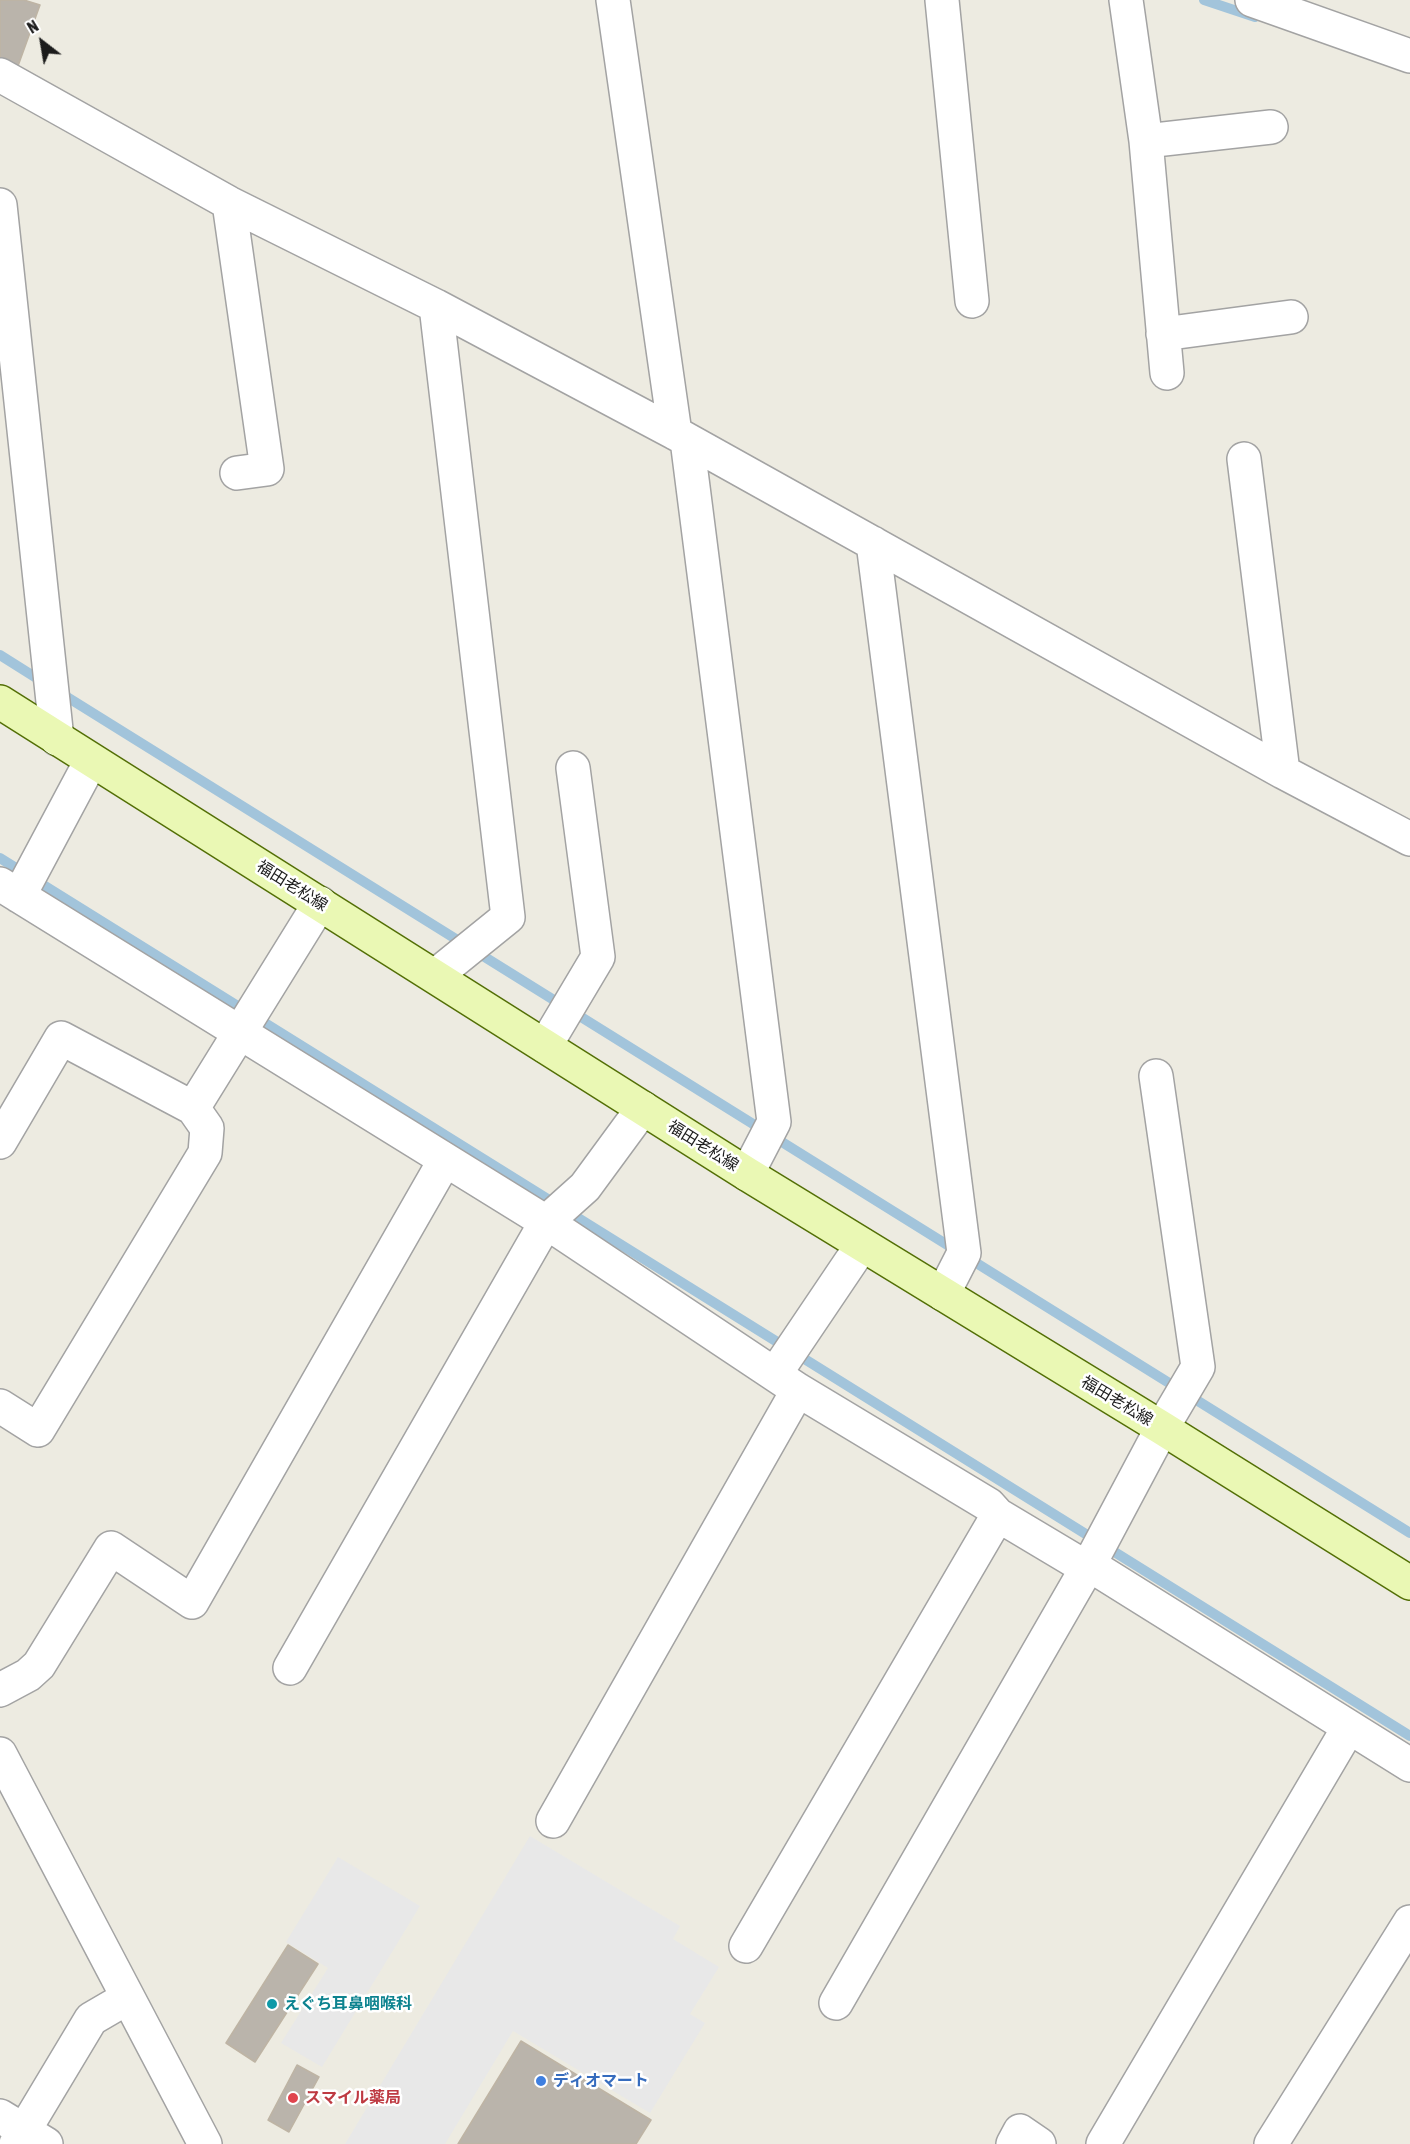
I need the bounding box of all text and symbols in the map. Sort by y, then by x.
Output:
north arrow [12,12,72,72]
text: N [24,16,41,37]
street label: 福田老松線 [253,857,331,915]
street label: 福田老松線 [664,1117,742,1175]
street label: 福田老松線 [1078,1372,1156,1430]
place label: えぐち耳鼻咽喉科 [284,1994,412,2014]
marker: えぐち耳鼻咽喉科 [265,1997,279,2011]
place label: ディオマート [553,2071,649,2091]
marker: ディオマート [534,2074,548,2088]
place label: スマイル薬局 [305,2088,401,2108]
marker: スマイル薬局 [286,2091,300,2105]

